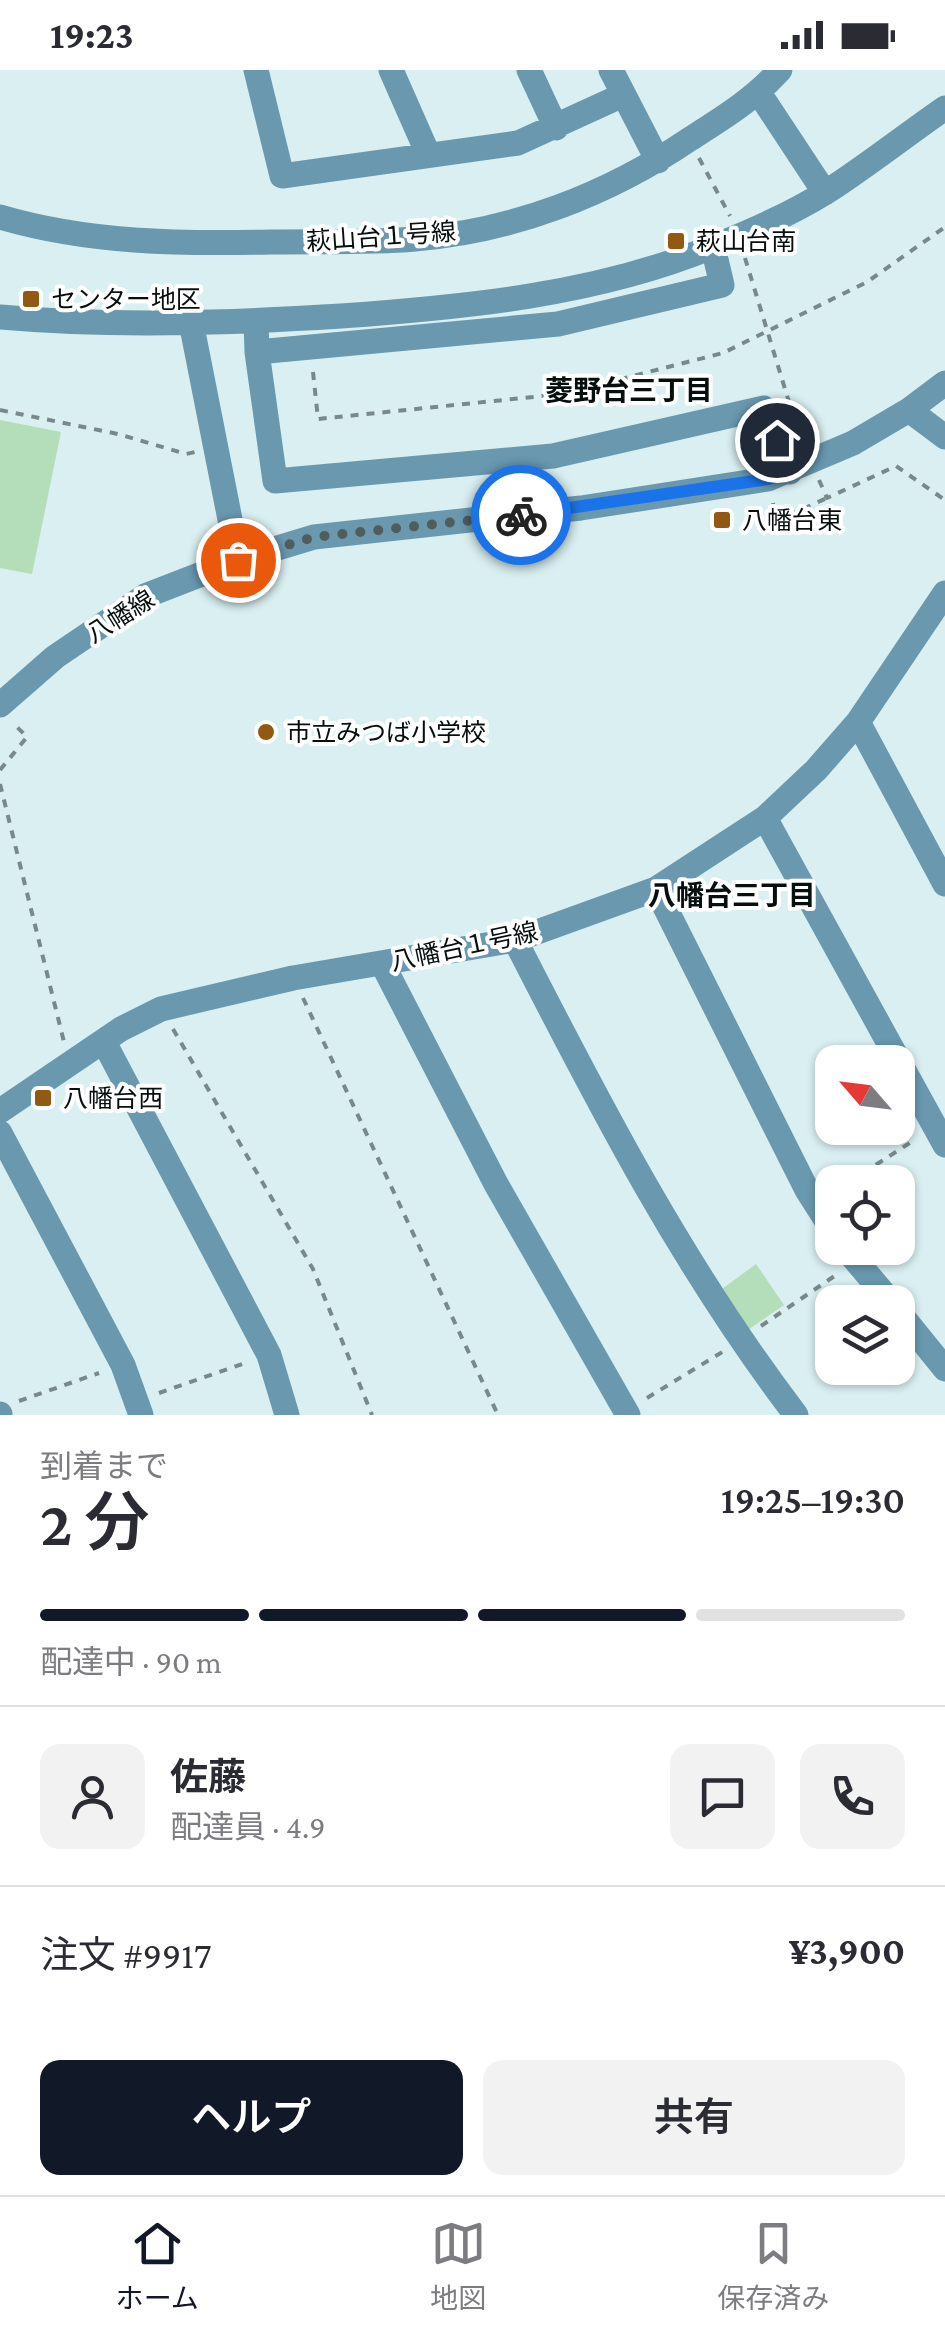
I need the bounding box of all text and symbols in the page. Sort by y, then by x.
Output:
text: 19:23 [50,14,133,56]
street label: 萩山台１号線 [305,218,457,255]
place label: 萩山台南 [696,228,796,255]
marker: 萩山台南 [665,230,687,252]
place label: センター地区 [51,286,201,313]
marker: センター地区 [20,288,42,310]
district label: 菱野台三丁目 [545,375,713,406]
pin [735,398,820,483]
icon: home [750,413,805,468]
courier [471,465,571,565]
icon: bike [494,488,549,543]
place label: 八幡台東 [742,507,842,534]
marker: 八幡台東 [711,509,733,531]
pin [196,518,281,603]
icon: bag [211,533,266,588]
street label: 八幡線 [81,585,159,648]
place label: 市立みつば小学校 [286,719,486,746]
marker: 市立みつば小学校 [255,721,277,743]
district label: 八幡台三丁目 [648,880,816,911]
street label: 八幡台１号線 [388,918,540,975]
north arrow [815,1045,915,1145]
map controls [815,1045,915,1385]
place label: 八幡台西 [63,1085,163,1112]
marker: 八幡台西 [32,1087,54,1109]
button: locate [815,1165,915,1265]
button: layers [815,1285,915,1385]
text: 到着まで [40,1448,168,1484]
text: 19:25–19:30 [721,1479,905,1521]
text: 2 分 [40,1487,150,1559]
text: 配達中 · 90 m [40,1644,222,1680]
button: person [40,1744,145,1849]
button: chat [670,1744,775,1849]
button: phone [800,1744,905,1849]
text: 佐藤 [170,1756,246,1798]
text: 配達員 · 4.9 [170,1809,326,1845]
text: ¥3,900 [789,1930,905,1972]
text: 注文 #9917 [40,1934,211,1976]
button: ヘルプ [40,2060,463,2175]
button: 共有 [483,2060,905,2175]
tab: ホーム [116,2216,199,2316]
tab: 地図 [430,2216,486,2316]
tab: 保存済み [717,2216,829,2316]

